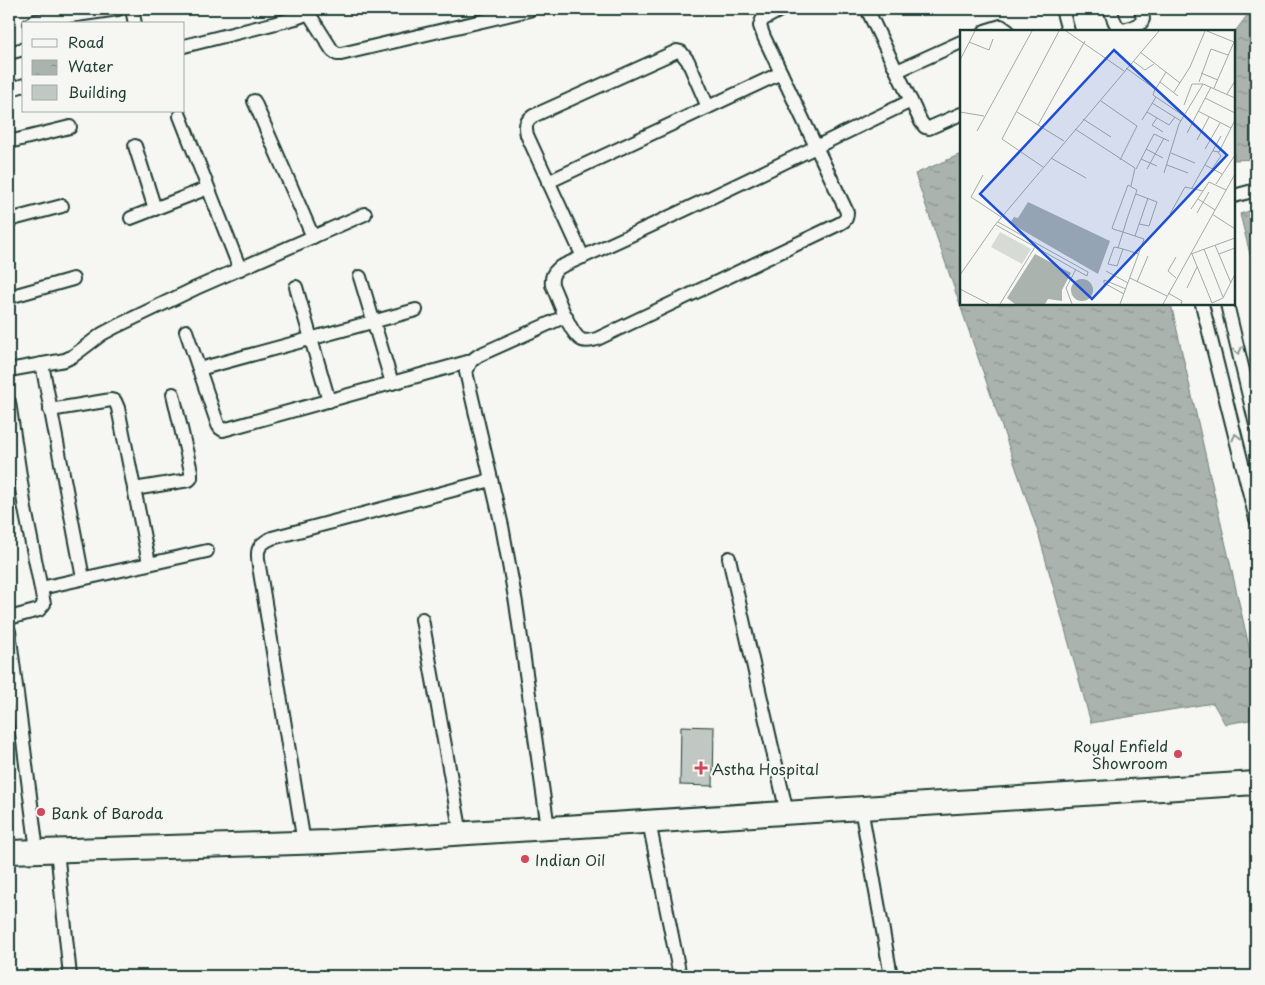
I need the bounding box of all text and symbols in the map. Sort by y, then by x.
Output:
legend [22,22,185,112]
text: Road [68,30,104,53]
inset map [960,30,1235,305]
text: Water [68,54,113,77]
text: Building [68,80,127,103]
one-way arrow [1233,347,1243,355]
one-way arrow [1231,433,1242,442]
place label: Royal Enfield Showroom [1073,734,1168,774]
marker: Royal Enfield Showroom [1172,748,1184,760]
place label: Astha Hospital [712,757,819,780]
marker: Astha Hospital [694,761,708,775]
place label: Bank of Baroda [51,801,164,824]
marker: Bank of Baroda [35,806,47,818]
place label: Indian Oil [535,848,605,871]
marker: Indian Oil [519,853,531,865]

